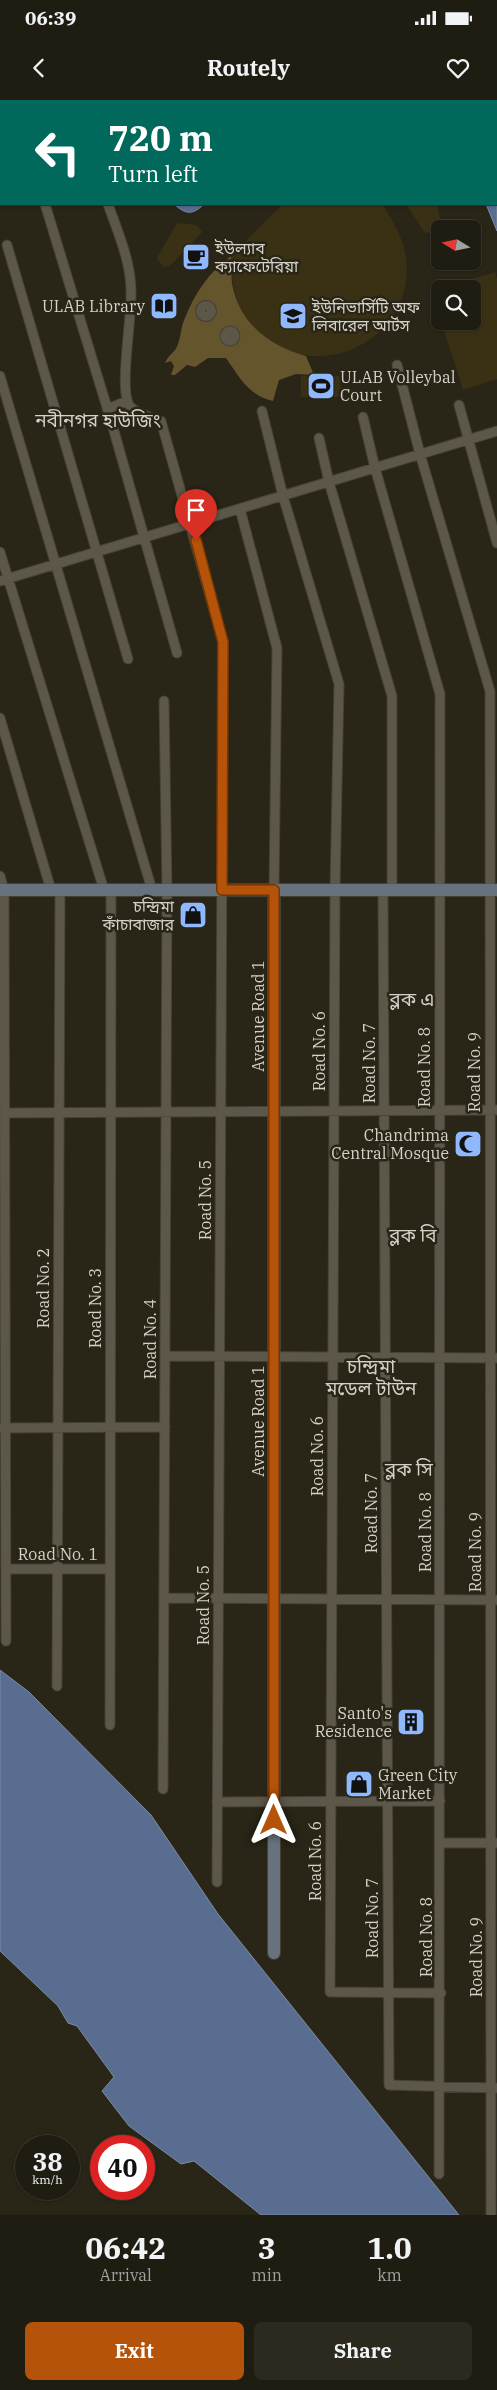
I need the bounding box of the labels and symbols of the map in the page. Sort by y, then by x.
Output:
north arrow [431,220,481,270]
place label: ইউল্যাব ক্যাফেটেরিয়া [214,238,299,276]
cafe icon: ইউল্যাব ক্যাফেটেরিয়া [181,242,211,272]
library icon: ULAB Library [149,291,179,321]
place label: ULAB Library [42,296,145,316]
place label: ইউনিভার্সিটি অফ লিবারেল আর্টস [311,297,421,335]
school or university icon: ইউনিভার্সিটি অফ লিবারেল আর্টস [278,301,308,331]
place label: ULAB Volleybal Court [340,367,456,405]
sports icon: ULAB Volleybal Court [306,371,336,401]
district label: নবীনগর হাউজিং [34,408,162,432]
pin [175,489,217,540]
place label: চন্দ্রিমা কাঁচাবাজার [102,896,175,934]
shop icon: চন্দ্রিমা কাঁচাবাজার [178,900,208,930]
street label: Avenue Road 1 [248,960,268,1072]
district label: ব্লক এ [389,987,434,1011]
street label: Road No. 6 [309,1011,329,1091]
street label: Road No. 7 [359,1023,379,1103]
street label: Road No. 8 [414,1027,434,1107]
street label: Road No. 9 [464,1032,484,1112]
place label: Chandrima Central Mosque [331,1125,449,1163]
mosque icon: Chandrima Central Mosque [453,1129,483,1159]
street label: Road No. 5 [195,1160,215,1240]
district label: ব্লক বি [388,1223,437,1247]
street label: Road No. 2 [33,1248,53,1328]
street label: Road No. 3 [85,1268,105,1348]
street label: Road No. 4 [140,1299,160,1379]
district label: চন্দ্রিমা মডেল টাউন [325,1354,417,1400]
street label: Avenue Road 1 [248,1365,268,1477]
street label: Road No. 6 [307,1416,327,1496]
district label: ব্লক সি [384,1457,434,1481]
street label: Road No. 7 [361,1473,381,1553]
street label: Road No. 8 [415,1492,435,1572]
street label: Road No. 9 [465,1512,485,1592]
street label: Road No. 1 [18,1544,98,1564]
street label: Road No. 5 [193,1565,213,1645]
place label: Santo's Residence [315,1703,392,1741]
building icon: Santo's Residence [396,1707,426,1737]
place label: Green City Market [378,1765,458,1803]
shop icon: Green City Market [344,1769,374,1799]
position arrow [247,1793,299,1845]
street label: Road No. 6 [305,1821,325,1901]
street label: Road No. 7 [362,1878,382,1958]
street label: Road No. 8 [416,1897,436,1977]
street label: Road No. 9 [466,1917,486,1997]
speed limit sign: 40 [90,2135,155,2200]

